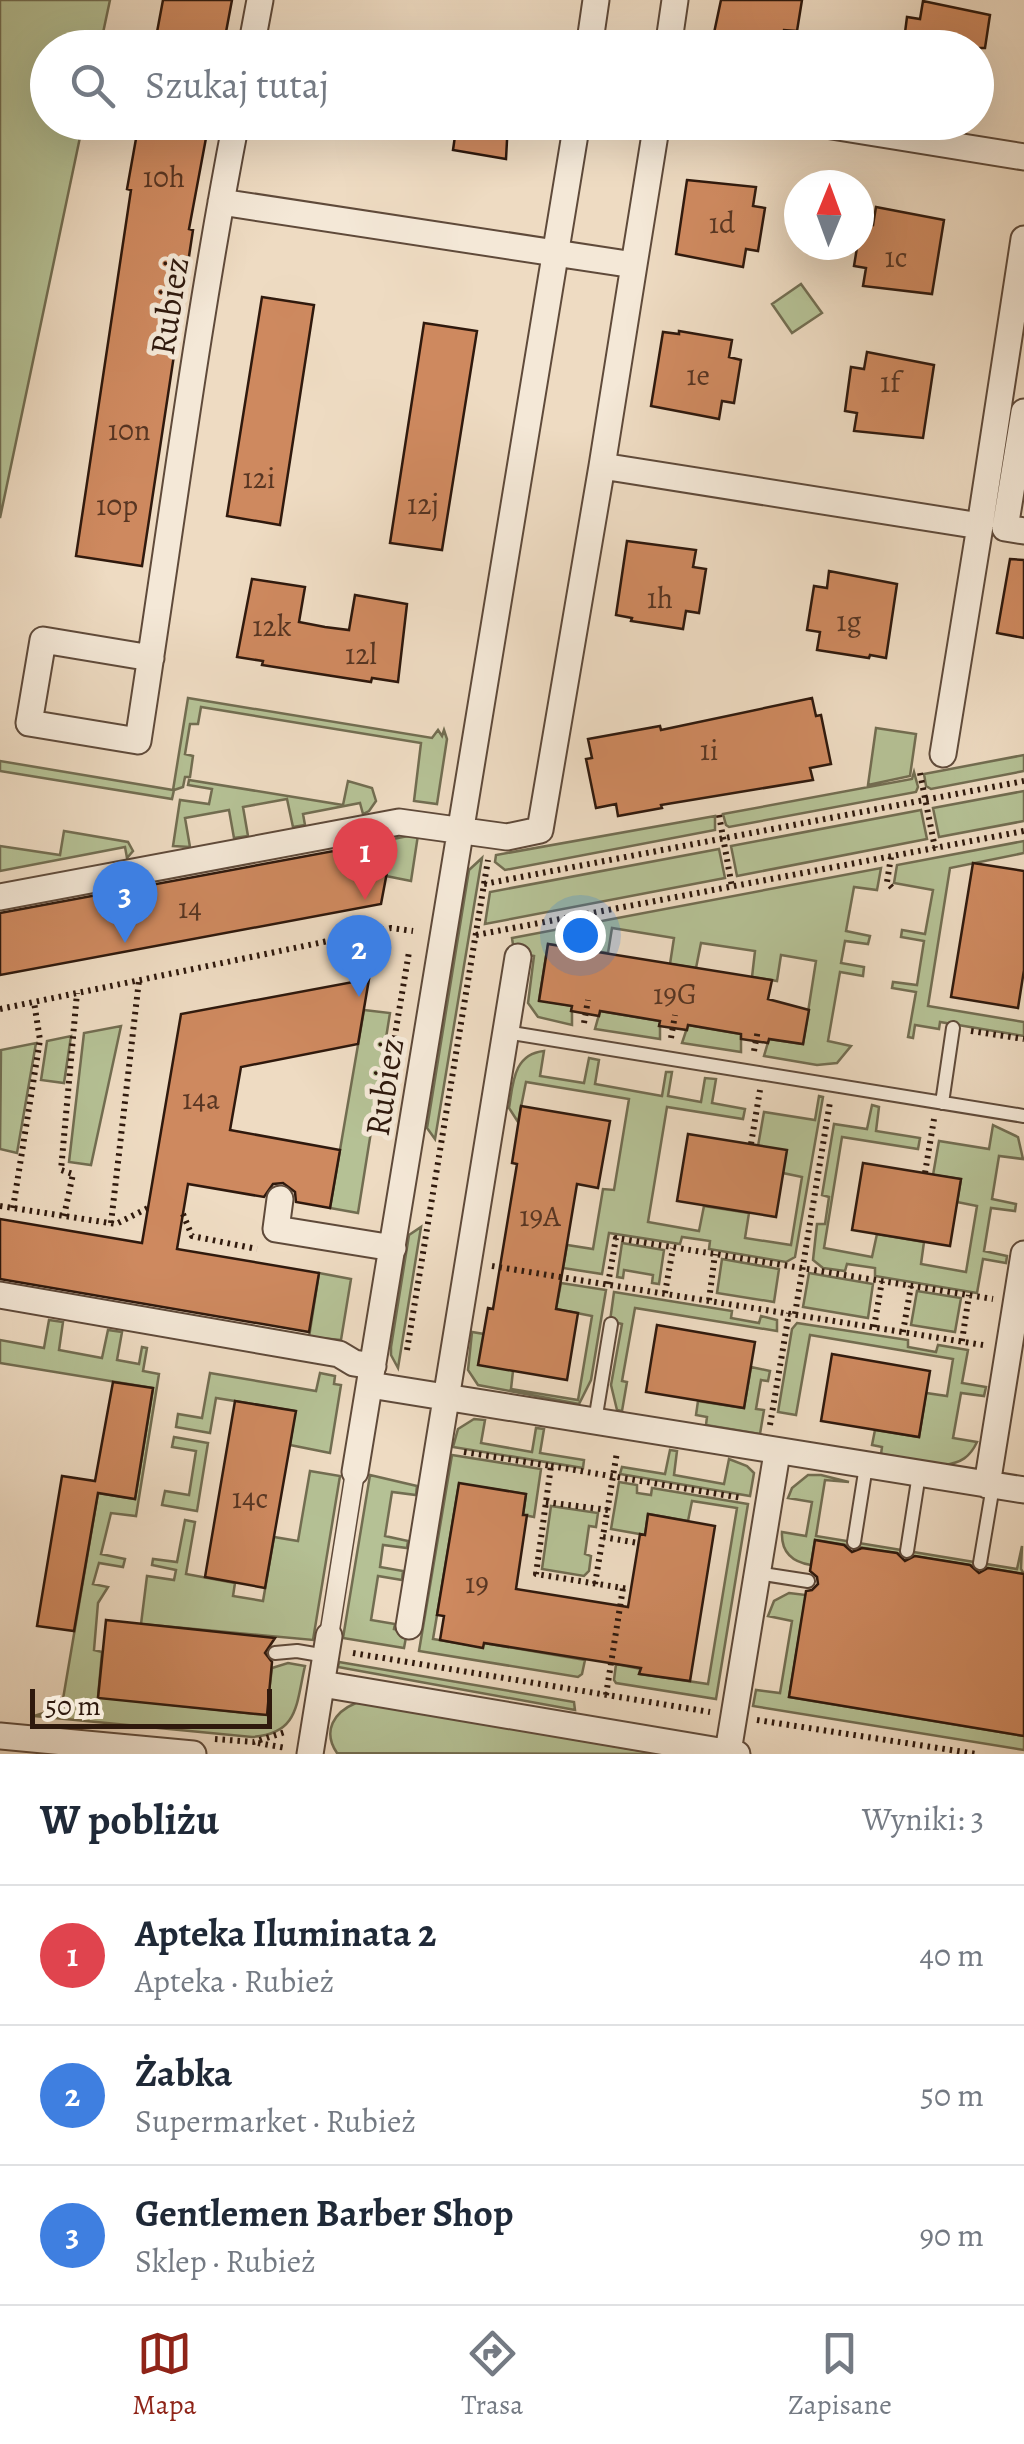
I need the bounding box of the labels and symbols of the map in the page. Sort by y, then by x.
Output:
house number: 10h [143,157,185,197]
north arrow [784,170,874,260]
house number: 1d [709,203,736,243]
house number: 1c [885,237,907,277]
street label: Rubież [138,254,200,358]
house number: 1e [686,355,710,395]
house number: 1f [880,362,904,402]
house number: 10n [108,410,150,450]
house number: 12i [243,458,275,498]
house number: 12j [407,484,439,524]
house number: 10p [96,485,138,525]
house number: 1h [647,578,673,618]
house number: 1g [836,601,862,641]
house number: 12k [252,606,292,646]
house number: 12l [345,634,377,674]
house number: 1i [700,730,718,770]
pin: 1 [332,818,398,900]
pin: 3 [92,860,158,943]
house number: 14 [178,888,202,928]
your location [555,910,606,961]
pin: 2 [326,914,392,997]
house number: 19G [653,974,697,1014]
street label: Rubież [353,1035,415,1139]
house number: 14a [182,1079,220,1119]
house number: 19A [519,1196,561,1236]
house number: 14c [232,1478,268,1518]
house number: 19 [465,1563,489,1603]
scale bar [30,1684,272,1728]

